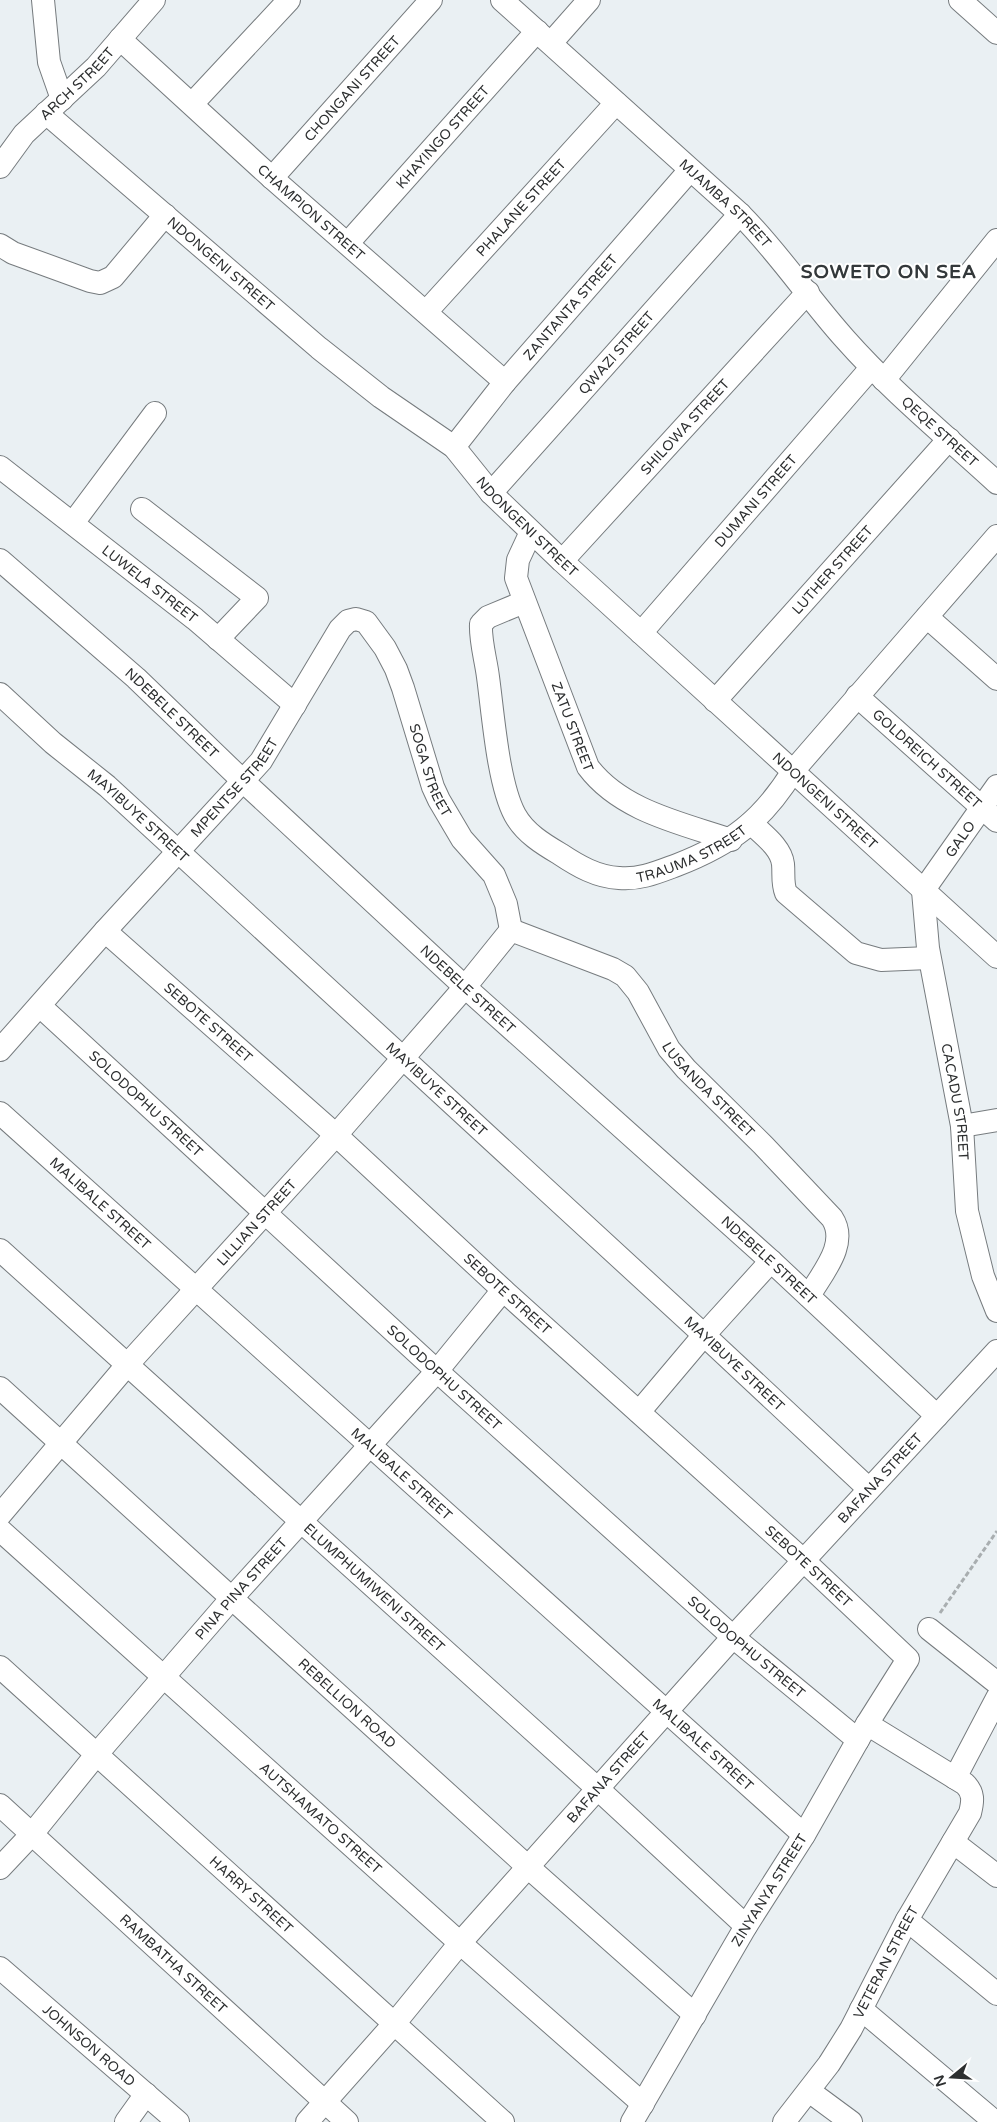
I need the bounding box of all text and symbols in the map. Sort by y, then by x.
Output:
street label: CHONGANI STREET [301,32,404,145]
street label: ARCH STREET [36,44,119,124]
street label: KHAYINGO STREET [392,82,494,192]
street label: PHALANE STREET [473,155,570,260]
street label: MJAMBA STREET [676,156,775,251]
street label: CHAMPION STREET [254,161,368,264]
street label: NDONGENI STREET [164,213,278,315]
street label: ZANTANTA STREET [520,251,622,364]
district label: SOWETO ON SEA [801,261,977,283]
street label: QWAZI STREET [575,308,658,398]
street label: SHILOWA STREET [637,375,734,478]
street label: QEQE STREET [898,393,982,471]
street label: DUMANI STREET [711,451,801,551]
street label: NDONGENI STREET [472,473,582,581]
street label: LUTHER STREET [789,522,877,618]
street label: LUWELA STREET [98,542,201,627]
street label: NDEBELE STREET [121,664,222,762]
street label: ZATU STREET [547,680,597,774]
street label: GOLDREICH STREET [869,706,985,812]
street label: SOGA STREET [405,722,455,820]
street label: MPENTSE STREET [187,735,282,841]
street label: NDONGENI STREET [769,749,881,853]
street label: MAYIBUYE STREET [84,766,192,866]
street label: GALO [942,818,979,861]
street label: TRAUMA STREET [635,821,751,886]
street label: NDEBELE STREET [416,942,519,1037]
street label: SEBOTE STREET [160,979,256,1067]
street label: MAYIBUYE STREET [382,1039,491,1140]
street label: LUSANDA STREET [658,1039,758,1141]
street label: CACADU STREET [937,1042,972,1161]
street label: SOLODOPHU STREET [85,1047,206,1161]
street label: MALIBALE STREET [46,1154,154,1254]
street label: LILLIAN STREET [213,1176,301,1270]
street label: NDEBELE STREET [718,1213,820,1308]
street label: SEBOTE STREET [460,1250,555,1339]
street label: MAYIBUYE STREET [680,1313,788,1415]
street label: SOLODOPHU STREET [383,1321,505,1434]
street label: MALIBALE STREET [347,1424,456,1524]
street label: BAFANA STREET [834,1429,926,1527]
street label: ELUMPHUMIWENI STREET [300,1520,448,1656]
street label: SEBOTE STREET [761,1522,856,1611]
street label: PINA PINA STREET [192,1534,291,1643]
street label: SOLODOPHU STREET [684,1593,809,1702]
street label: REBELLION ROAD [295,1655,399,1752]
street label: MALIBALE STREET [649,1695,757,1795]
street label: BAFANA STREET [563,1728,654,1827]
street label: AUTSHAMATO STREET [256,1759,385,1878]
street label: ZINYANYA STREET [728,1831,811,1950]
street label: HARRY STREET [206,1853,297,1937]
street label: VETERAN STREET [850,1903,923,2022]
street label: RAMBATHA STREET [116,1911,231,2017]
street label: JOHNSON ROAD [39,2001,139,2090]
north arrow [927,2052,977,2102]
text: N [930,2073,950,2089]

